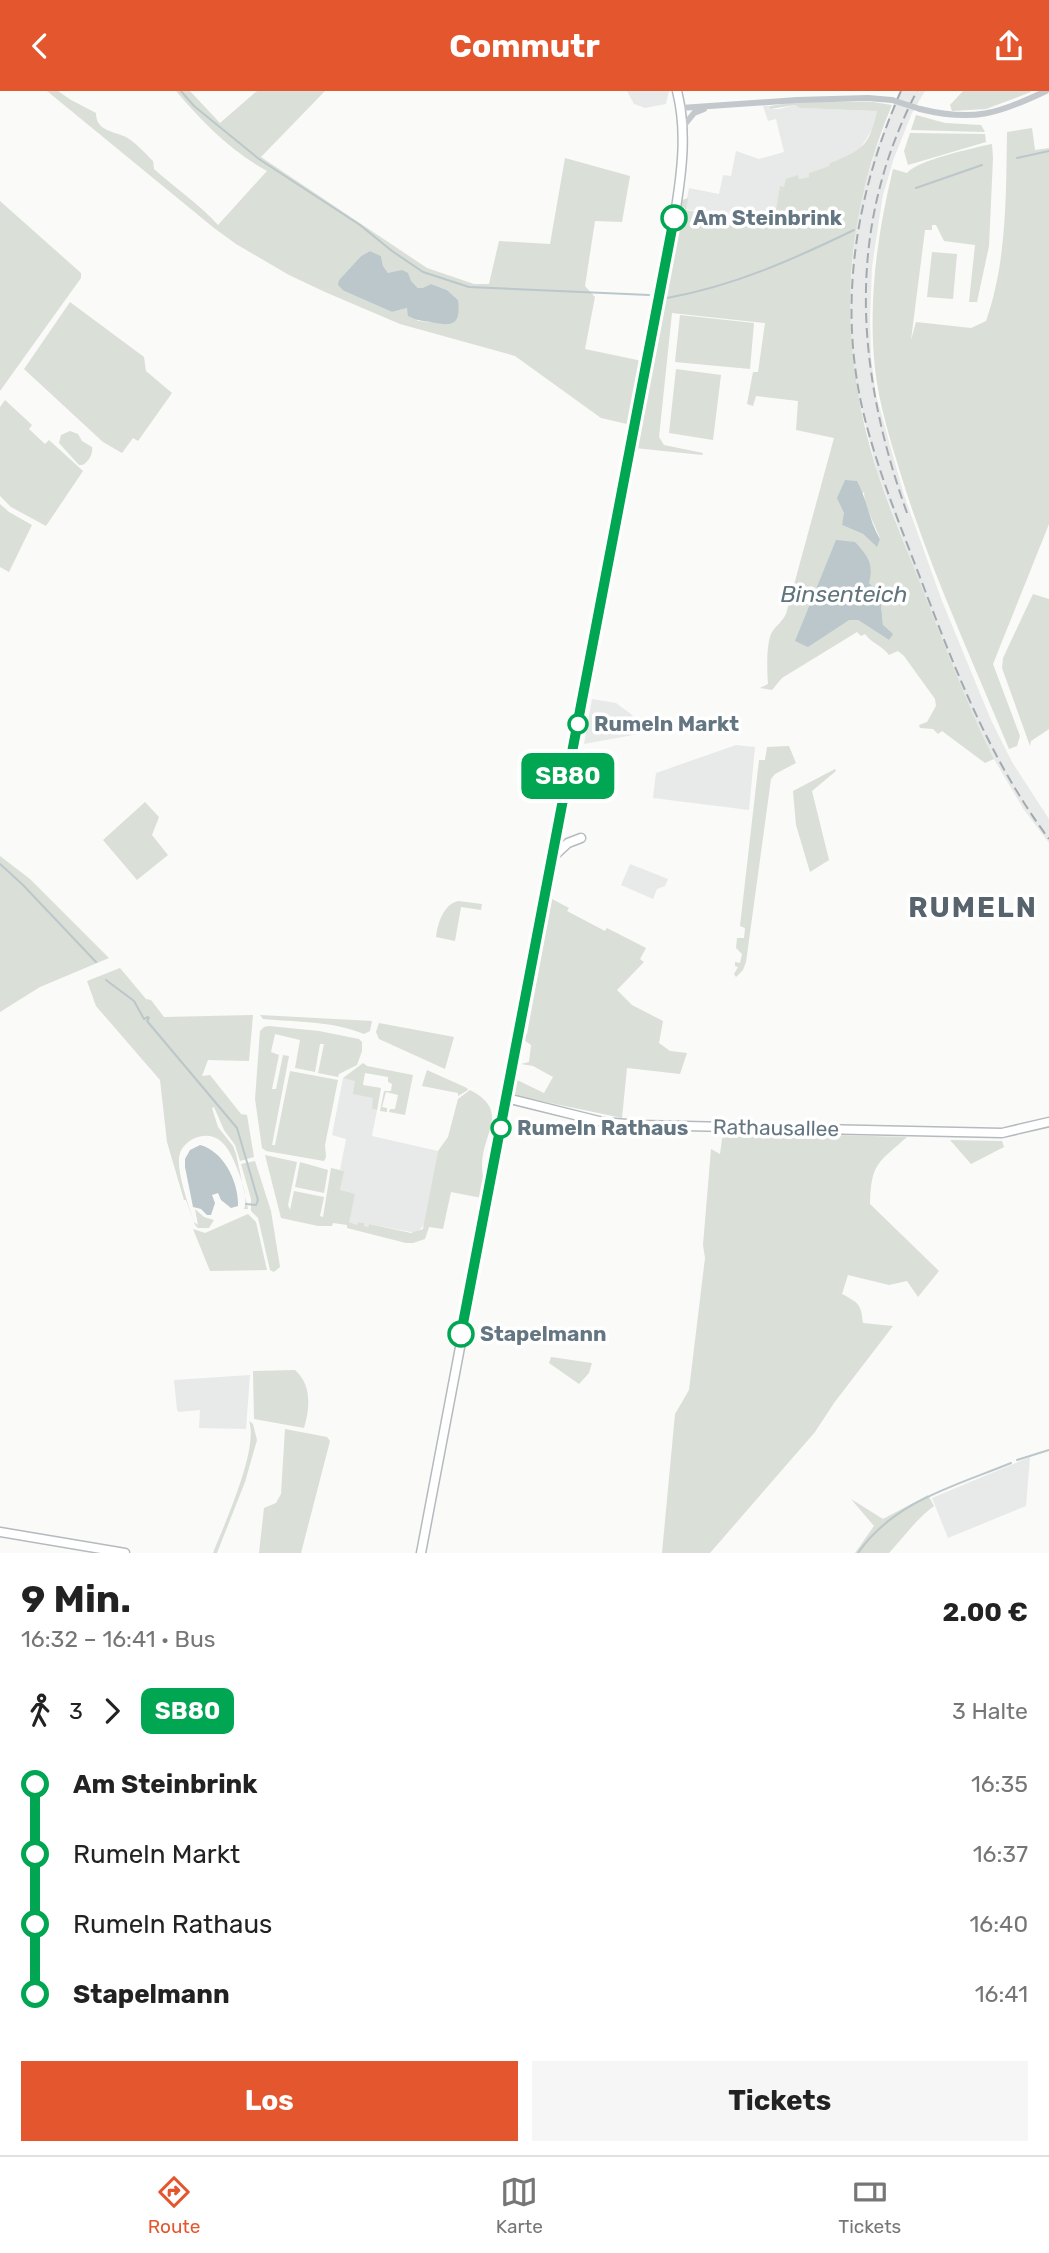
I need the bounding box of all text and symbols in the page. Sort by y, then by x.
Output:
icon: back [21,27,59,65]
text: Commutr [449,27,600,65]
icon: share [990,27,1028,65]
marker: Am Steinbrink [661,205,687,231]
place label: Am Steinbrink [693,205,843,230]
water label: Binsenteich [780,580,908,608]
place label: Rumeln Markt [594,711,739,736]
marker: Rumeln Markt [568,714,588,734]
line badge: SB80 [519,753,617,799]
text: SB80 [535,762,601,790]
district label: RUMELN [908,891,1038,924]
street label: Rathausallee [713,1114,839,1141]
place label: Rumeln Rathaus [517,1115,688,1140]
marker: Rumeln Rathaus [491,1118,511,1138]
marker: Stapelmann [448,1321,474,1347]
place label: Stapelmann [480,1321,606,1346]
text: 9 Min. [21,1576,131,1622]
text: 2.00 € [943,1597,1028,1628]
text: 16:32 – 16:41 · Bus [21,1625,215,1653]
icon: walk [21,1692,59,1730]
icon: forward [93,1692,131,1730]
text: 3 [69,1697,83,1725]
text: SB80 [155,1697,220,1725]
text: 3 Halte [952,1697,1028,1725]
text: Am Steinbrink [73,1769,258,1800]
text: 16:35 [971,1770,1028,1798]
text: Rumeln Markt [73,1839,240,1870]
text: 16:37 [973,1840,1028,1868]
text: Rumeln Rathaus [73,1909,272,1940]
text: 16:40 [970,1910,1028,1938]
text: Stapelmann [73,1979,230,2010]
text: 16:41 [975,1980,1028,2008]
button: Los [21,2061,518,2141]
button: Tickets [532,2061,1028,2141]
tab: Route [148,2173,200,2238]
tab: Karte [496,2173,543,2238]
tab: Tickets [838,2173,901,2238]

